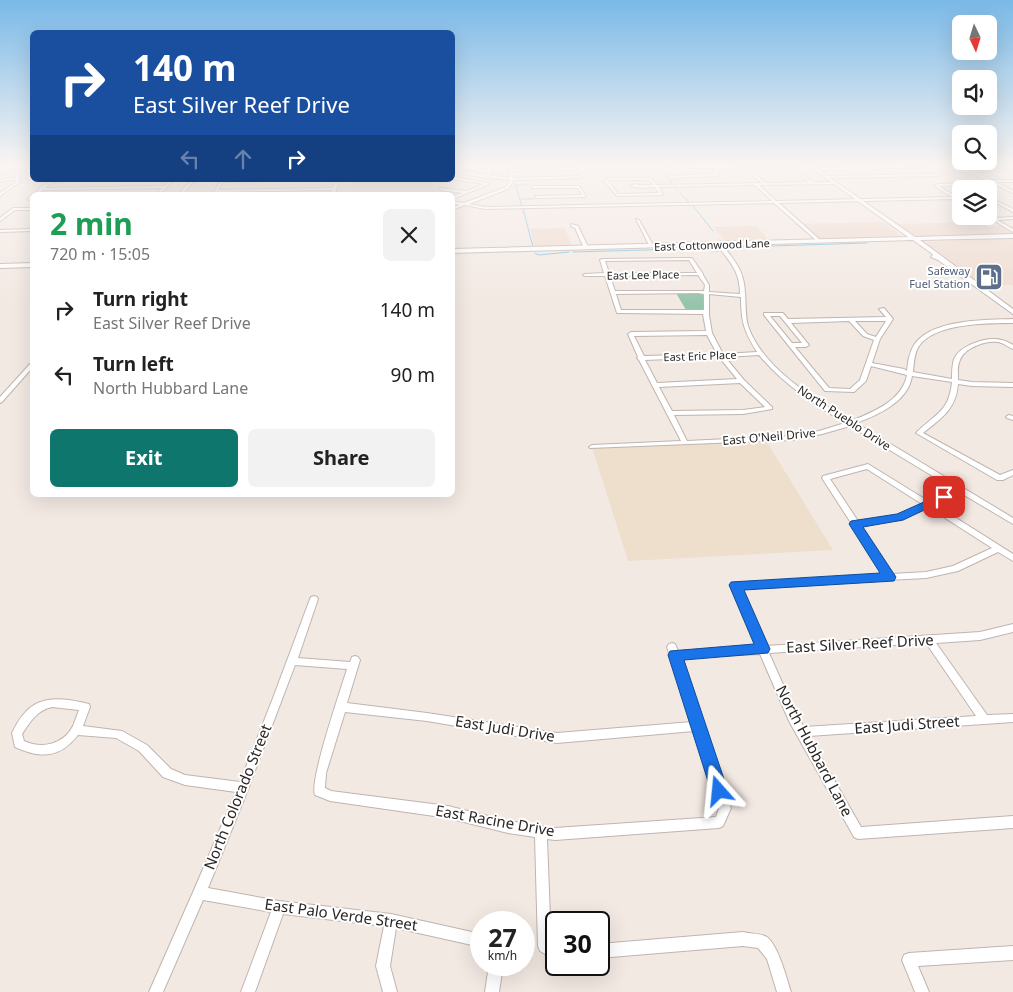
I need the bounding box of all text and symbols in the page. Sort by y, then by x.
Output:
north arrow [952,15,998,60]
map controls [952,15,997,225]
text: 140 m [133,44,236,91]
icon: right [50,50,115,115]
button: sound [952,70,997,115]
text: East Silver Reef Drive [133,89,350,119]
button: search [952,125,997,170]
icon: left [176,145,204,173]
icon: ahead [229,145,257,173]
icon: right [282,145,310,173]
button: layers [952,180,997,225]
text: 2 min [50,203,133,244]
button: close [383,209,435,261]
street label: East Cottonwood Lane [654,235,770,254]
text: 720 m · 15:05 [50,243,150,265]
fuel station icon: Safeway Fuel Station [974,262,1004,292]
place label: Safeway Fuel Station [909,263,970,291]
street label: East Lee Place [607,266,679,283]
text: Turn right [93,286,188,312]
icon: right [50,296,78,324]
text: 140 m [380,297,435,323]
text: East Silver Reef Drive [93,312,251,334]
street label: East Eric Place [663,347,737,364]
text: Turn left [93,351,174,377]
icon: left [50,361,78,389]
text: 90 m [391,362,435,388]
text: North Hubbard Lane [93,377,248,399]
street label: North Pueblo Drive [794,381,894,454]
street label: East O'Neil Drive [722,424,817,449]
button: Exit [50,429,238,487]
button: Share [248,429,435,487]
pin [923,476,965,518]
icon: arrive [930,483,958,511]
street label: East Silver Reef Drive [786,629,934,657]
street label: North Hubbard Lane [772,682,858,819]
street label: East Judi Drive [454,710,556,746]
street label: East Judi Street [854,710,961,738]
street label: North Colorado Street [199,720,276,872]
position arrow [692,764,744,816]
street label: East Racine Drive [434,800,556,840]
street label: East Palo Verde Street [263,893,419,935]
speed limit sign: 30 [545,911,610,976]
text: 27 [488,920,517,954]
text: km/h [488,947,517,964]

